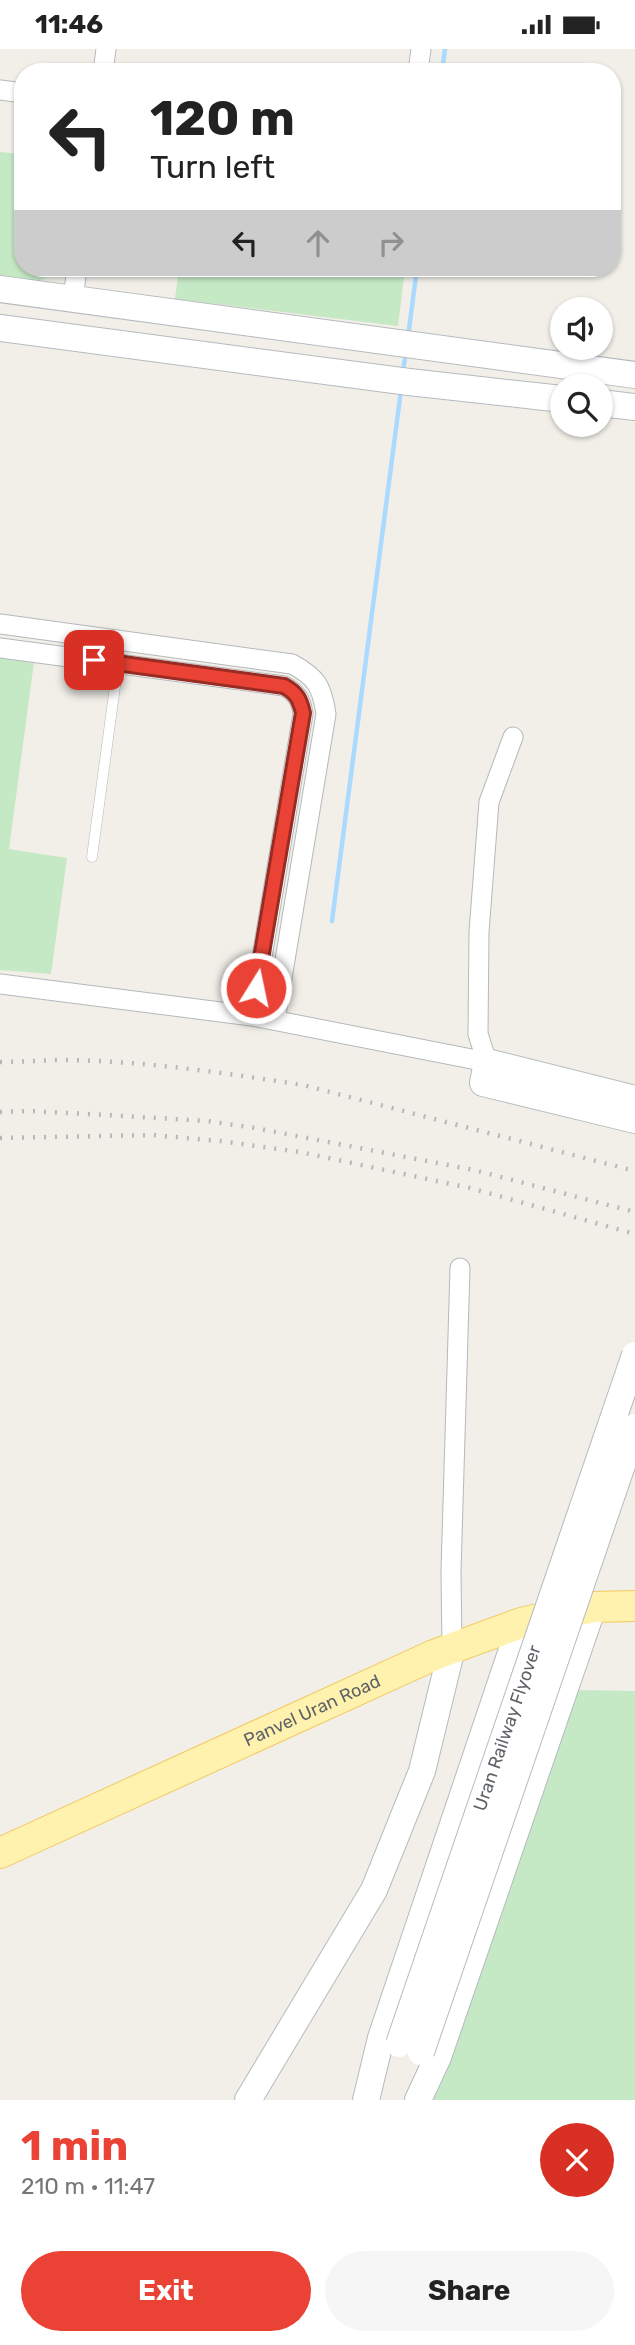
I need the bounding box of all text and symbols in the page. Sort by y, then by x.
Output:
text: 11:46 [35,9,103,40]
text: 120 m [150,89,295,147]
icon: left [35,91,126,182]
text: Turn left [150,148,275,186]
icon: left [226,224,264,262]
icon: ahead [299,224,337,262]
icon: right [372,224,410,262]
map controls [550,297,613,437]
button: sound [550,297,613,360]
button: search [550,374,613,437]
pin [64,630,124,690]
icon: arrive [75,641,113,679]
position arrow [219,951,293,1025]
street label: Uran Railway Flyover [469,1642,546,1814]
street label: Panvel Uran Road [240,1670,384,1751]
text: 1 min [21,2121,128,2171]
button: close [540,2123,614,2197]
text: 210 m · 11:47 [21,2172,155,2200]
button: Exit [21,2251,311,2331]
button: Share [325,2251,614,2331]

